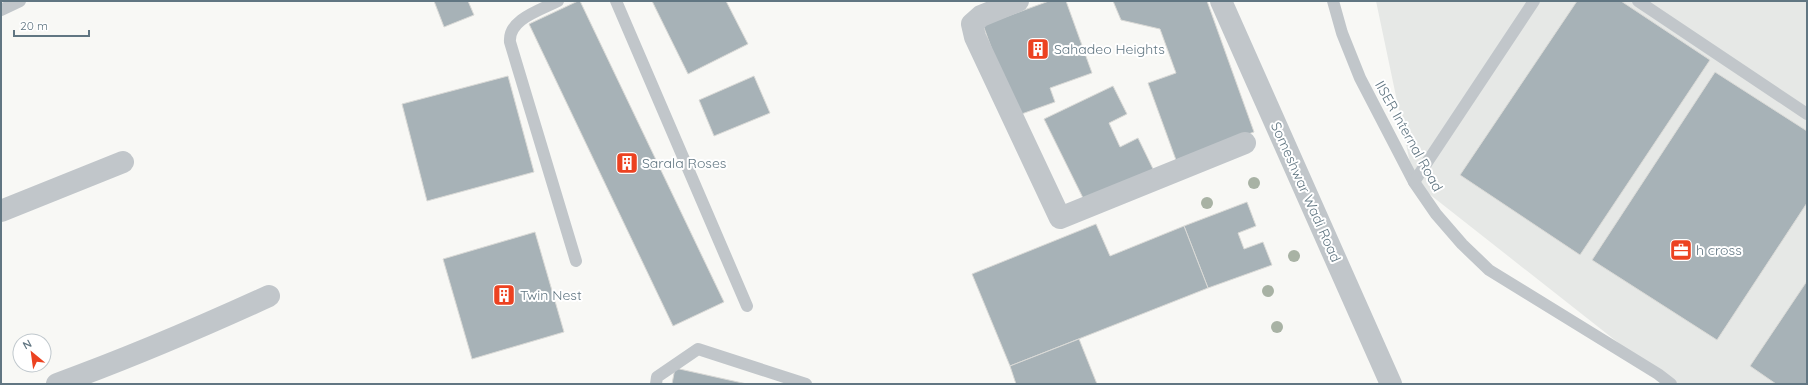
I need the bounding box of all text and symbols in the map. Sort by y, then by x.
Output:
scale bar [14,12,89,38]
text: 20 m [20,18,48,33]
building icon: Sahadeo Heights [1025,36,1051,62]
place label: Sahadeo Heights [1054,40,1165,58]
street label: IISER Internal Road [1371,77,1447,195]
street label: Someshwar Wadi Road [1267,119,1345,265]
building icon: Sarala Roses [614,150,640,176]
place label: Sarala Roses [642,154,726,172]
office icon: h cross [1668,237,1694,263]
place label: h cross [1696,241,1742,259]
building icon: Twin Nest [491,282,517,308]
place label: Twin Nest [520,286,582,304]
north arrow [12,333,52,373]
text: N [20,336,34,352]

